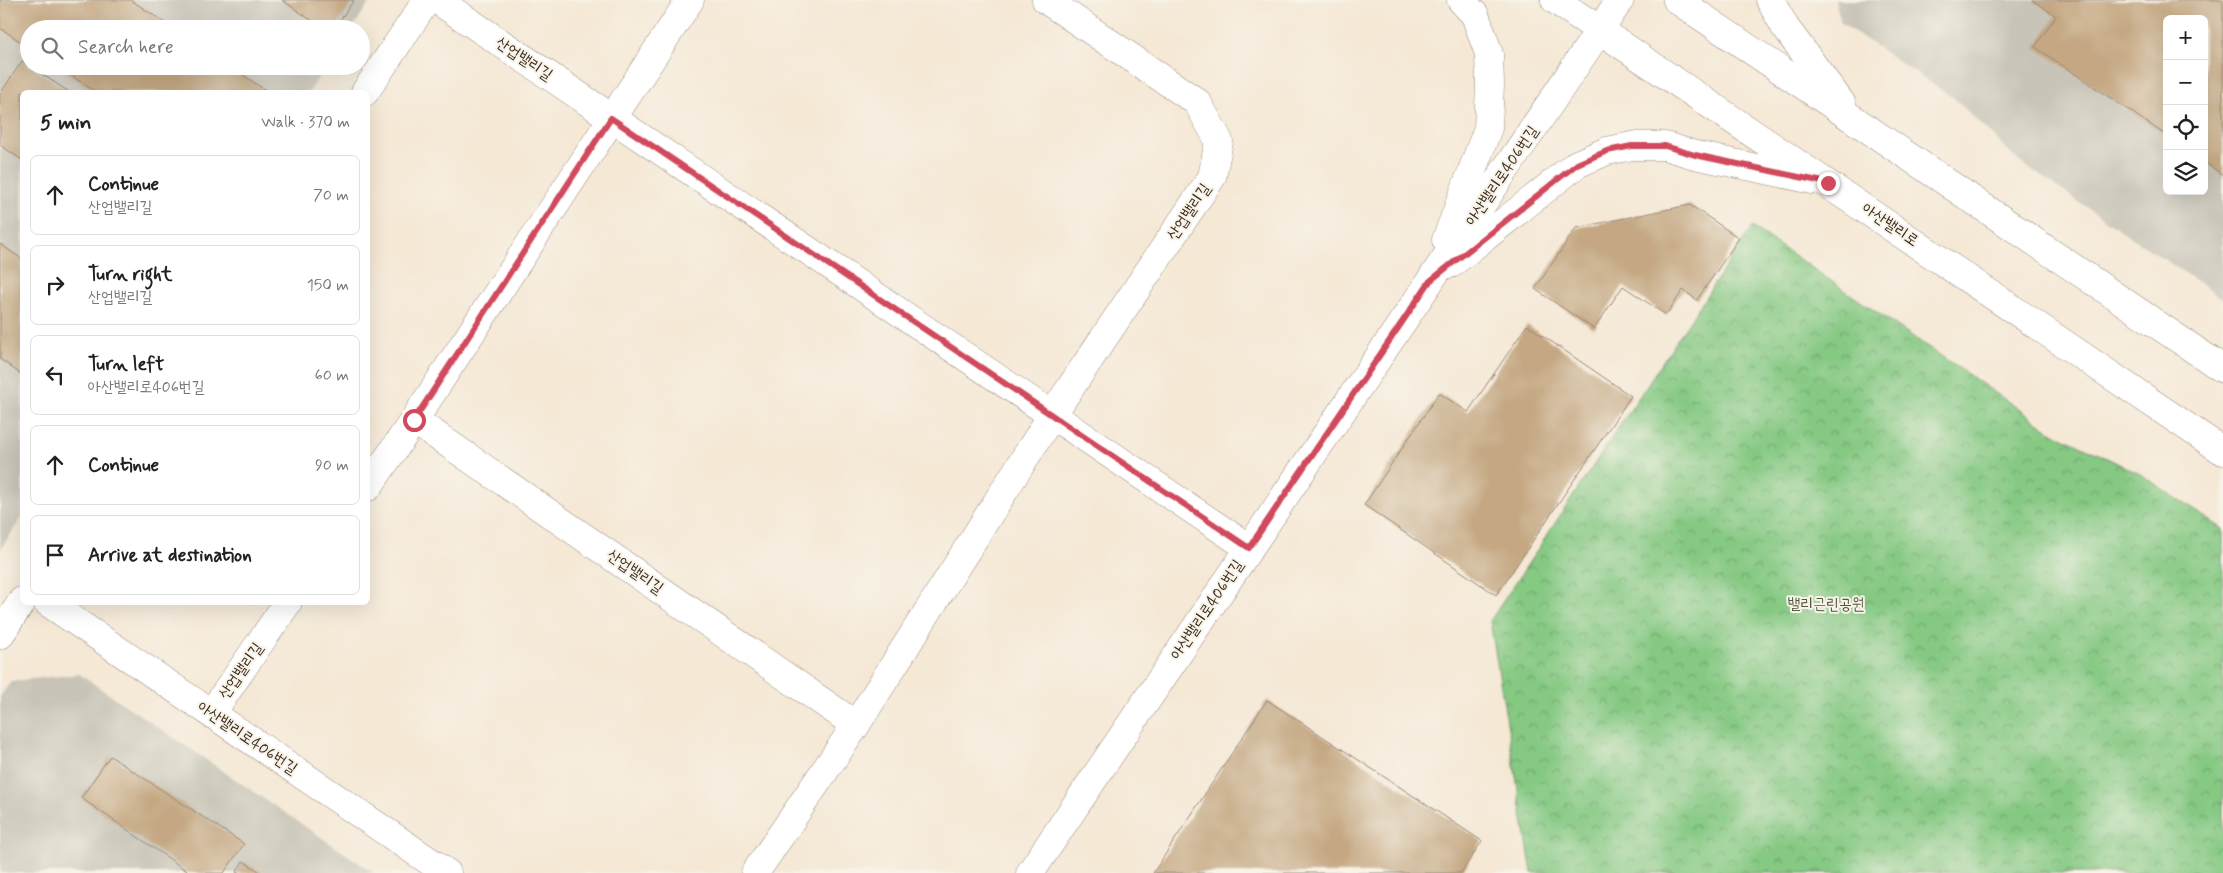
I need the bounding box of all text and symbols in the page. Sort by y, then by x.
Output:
map controls [2163,15,2208,195]
button: + [2163,15,2208,60]
search box [20,20,370,75]
street label: 산업밸리길 [491,32,557,86]
icon: search [38,34,66,62]
text: Search here [78,35,174,60]
button: − [2163,60,2208,105]
button: locate [2163,105,2208,150]
text: 5 min [40,109,92,137]
text: Walk · 370 m [261,112,350,133]
street label: 아산밸리로406번길 [1461,122,1543,230]
button: layers [2163,150,2208,195]
text: Continue [88,172,159,197]
route end [1817,172,1840,195]
street label: 산업밸리길 [1162,179,1216,245]
icon: ahead [41,181,69,209]
text: 70 m [313,185,349,206]
text: 산업밸리길 [88,197,152,218]
street label: 아산밸리로 [1857,198,1923,252]
text: Turn right [88,262,172,287]
icon: right [41,271,69,299]
text: 150 m [307,275,349,296]
text: 산업밸리길 [88,287,152,308]
text: Turn left [88,352,164,377]
icon: left [41,361,69,389]
text: 60 m [315,365,349,386]
text: 아산밸리로406번길 [88,377,205,398]
route start [403,409,426,432]
icon: ahead [41,451,69,479]
text: Continue [88,453,159,478]
text: 90 m [315,455,349,476]
icon: arrive [41,541,69,569]
text: Arrive at destination [88,543,252,568]
street label: 산업밸리길 [603,545,667,599]
street label: 아산밸리로406번길 [1166,556,1248,664]
park label: 밸리근린공원 [1787,594,1865,615]
street label: 산업밸리길 [214,639,268,703]
street label: 아산밸리로406번길 [193,697,301,779]

